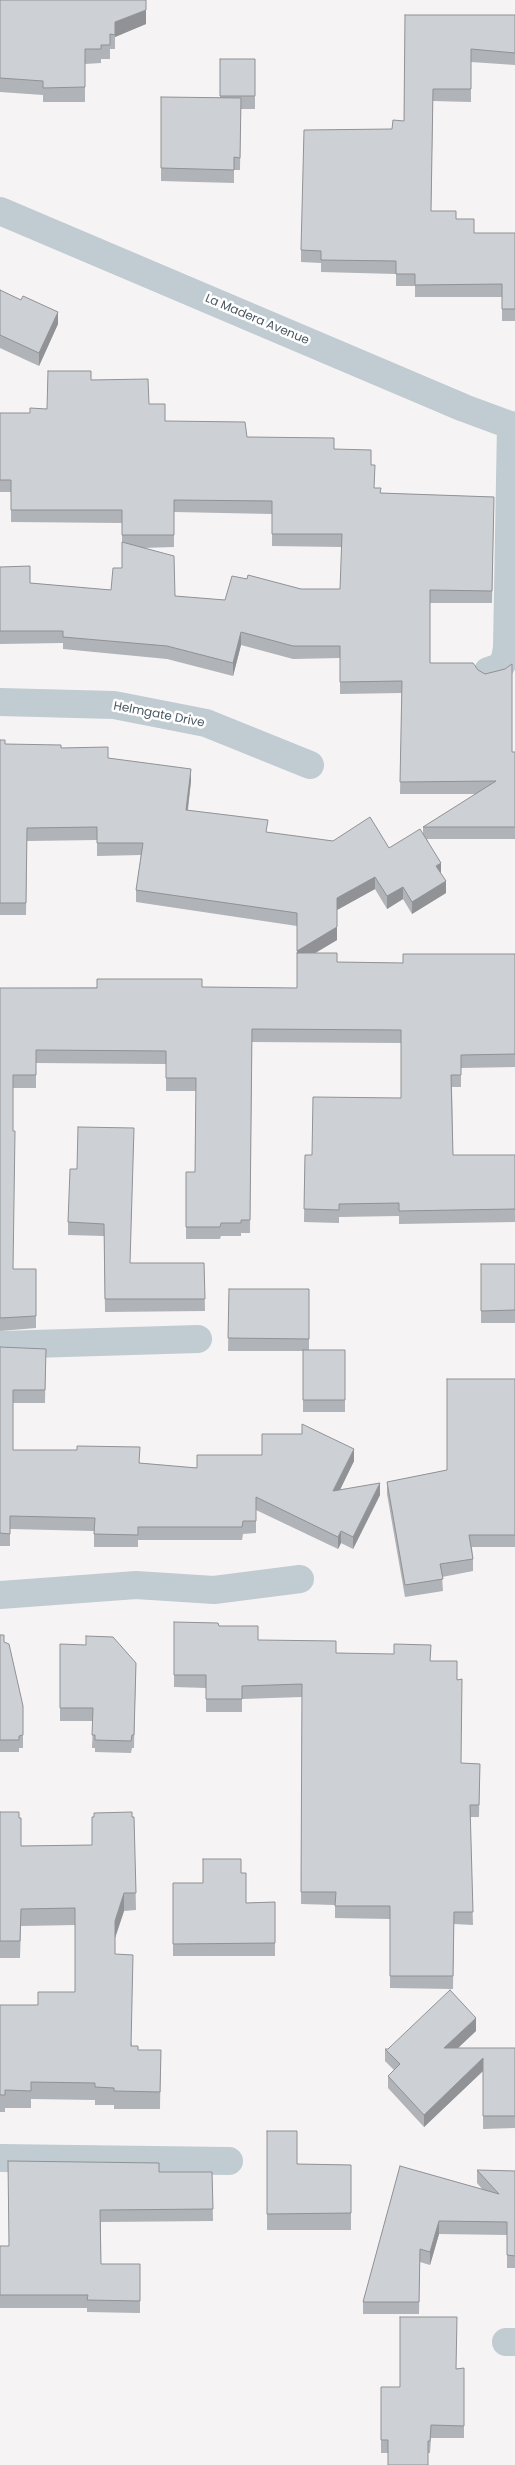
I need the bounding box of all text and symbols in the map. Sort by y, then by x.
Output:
street label: La Madera Avenue [203,292,311,348]
street label: Helmgate Drive [112,699,206,731]

